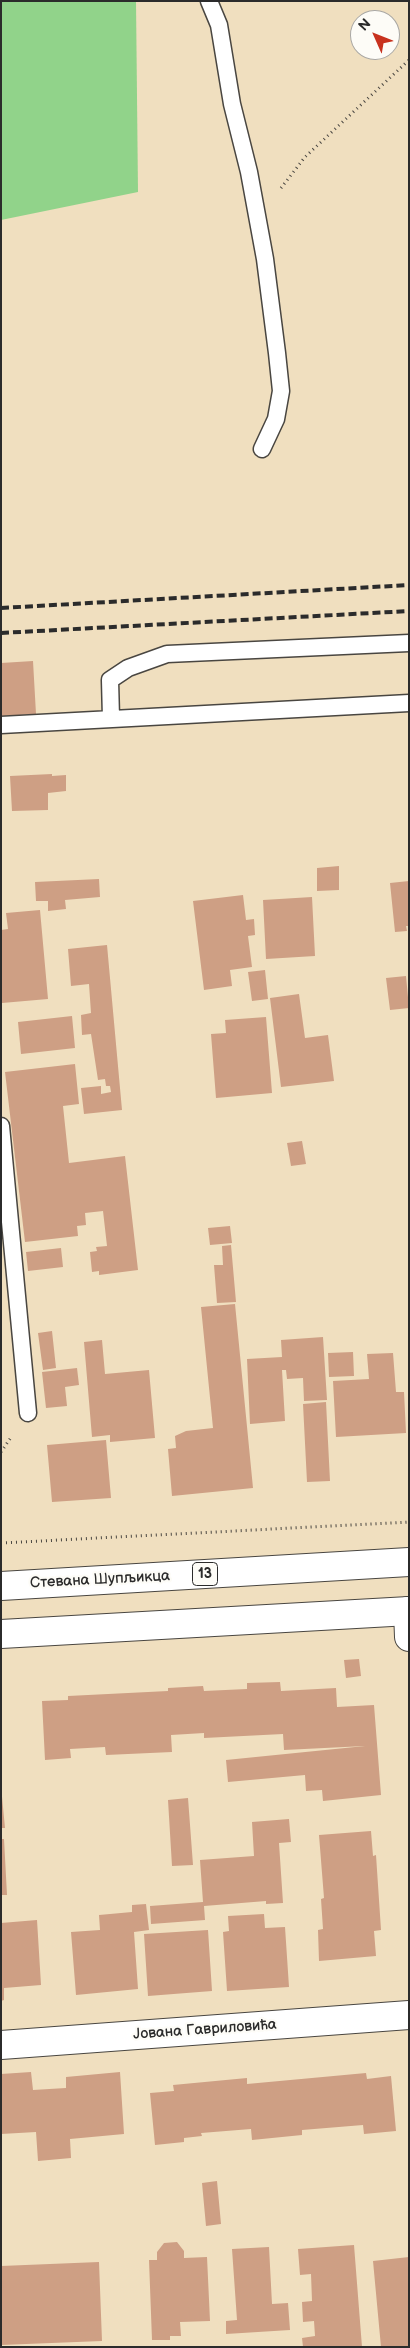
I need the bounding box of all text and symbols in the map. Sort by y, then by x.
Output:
north arrow [350,10,400,60]
text: N [355,15,374,35]
road number: 13 [192,1562,218,1586]
street label: Стевана Шупљикца [30,1567,170,1593]
street label: Јована Гавриловића [133,2016,277,2044]

